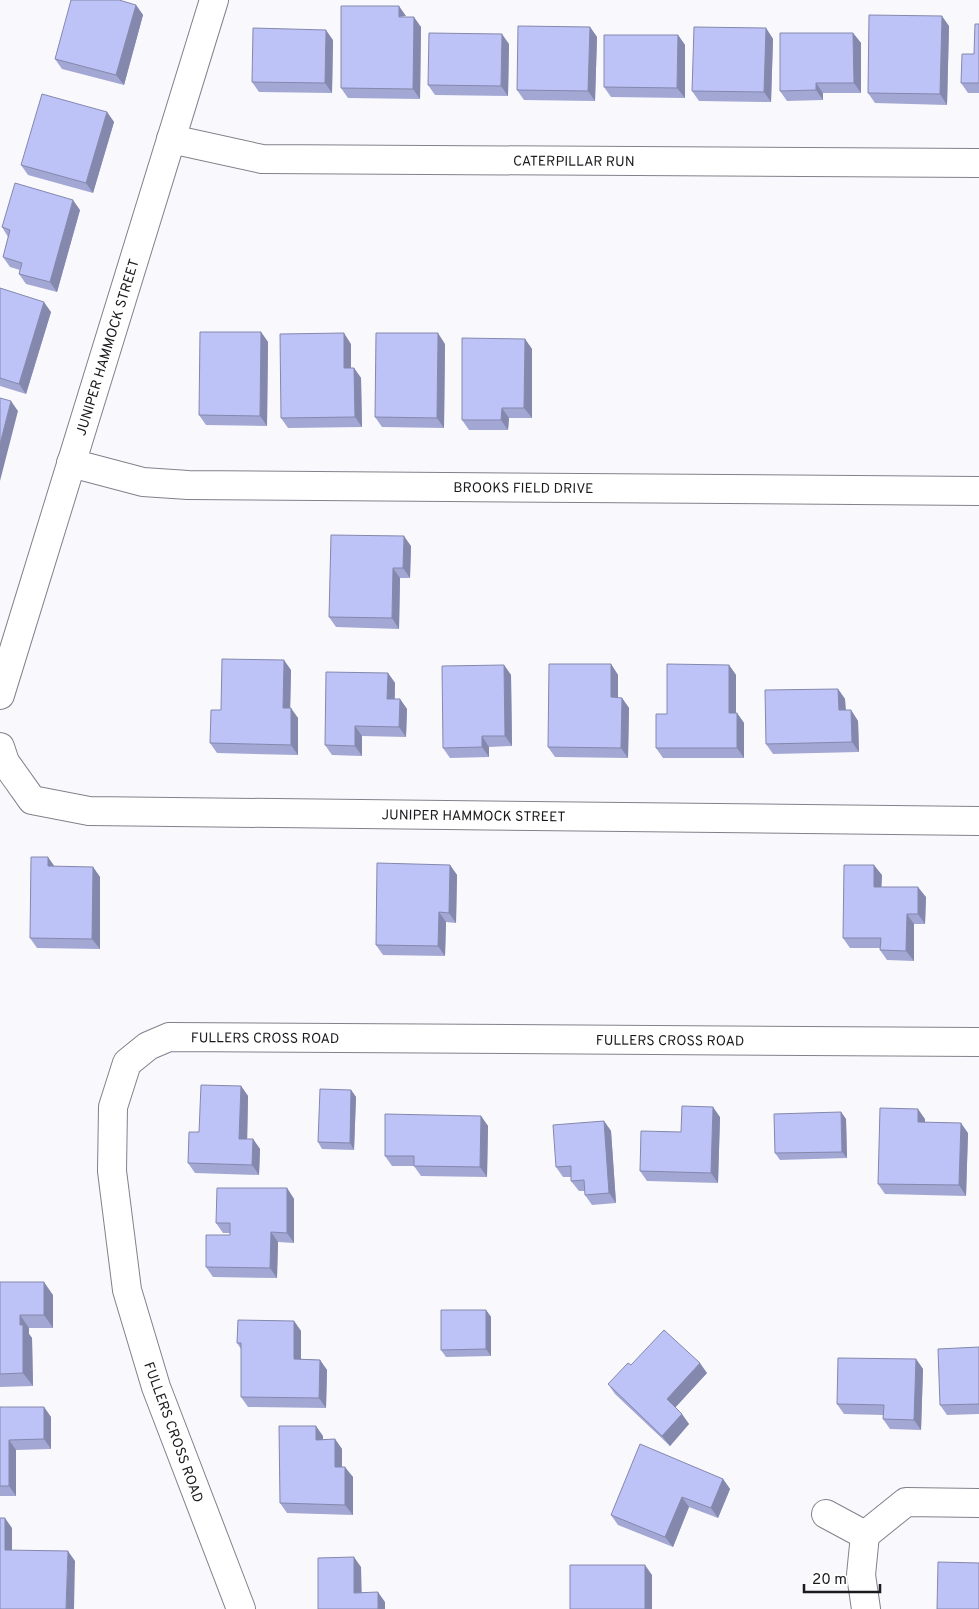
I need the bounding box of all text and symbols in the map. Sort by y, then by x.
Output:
street label: CATERPILLAR RUN [513,153,635,171]
street label: JUNIPER HAMMOCK STREET [73,257,144,438]
street label: BROOKS FIELD DRIVE [453,480,594,498]
street label: JUNIPER HAMMOCK STREET [381,807,566,826]
street label: FULLERS CROSS ROAD [191,1030,339,1048]
street label: FULLERS CROSS ROAD [596,1033,744,1051]
street label: FULLERS CROSS ROAD [139,1360,206,1505]
scale bar [804,1562,880,1594]
text: 20 m [812,1571,847,1590]

